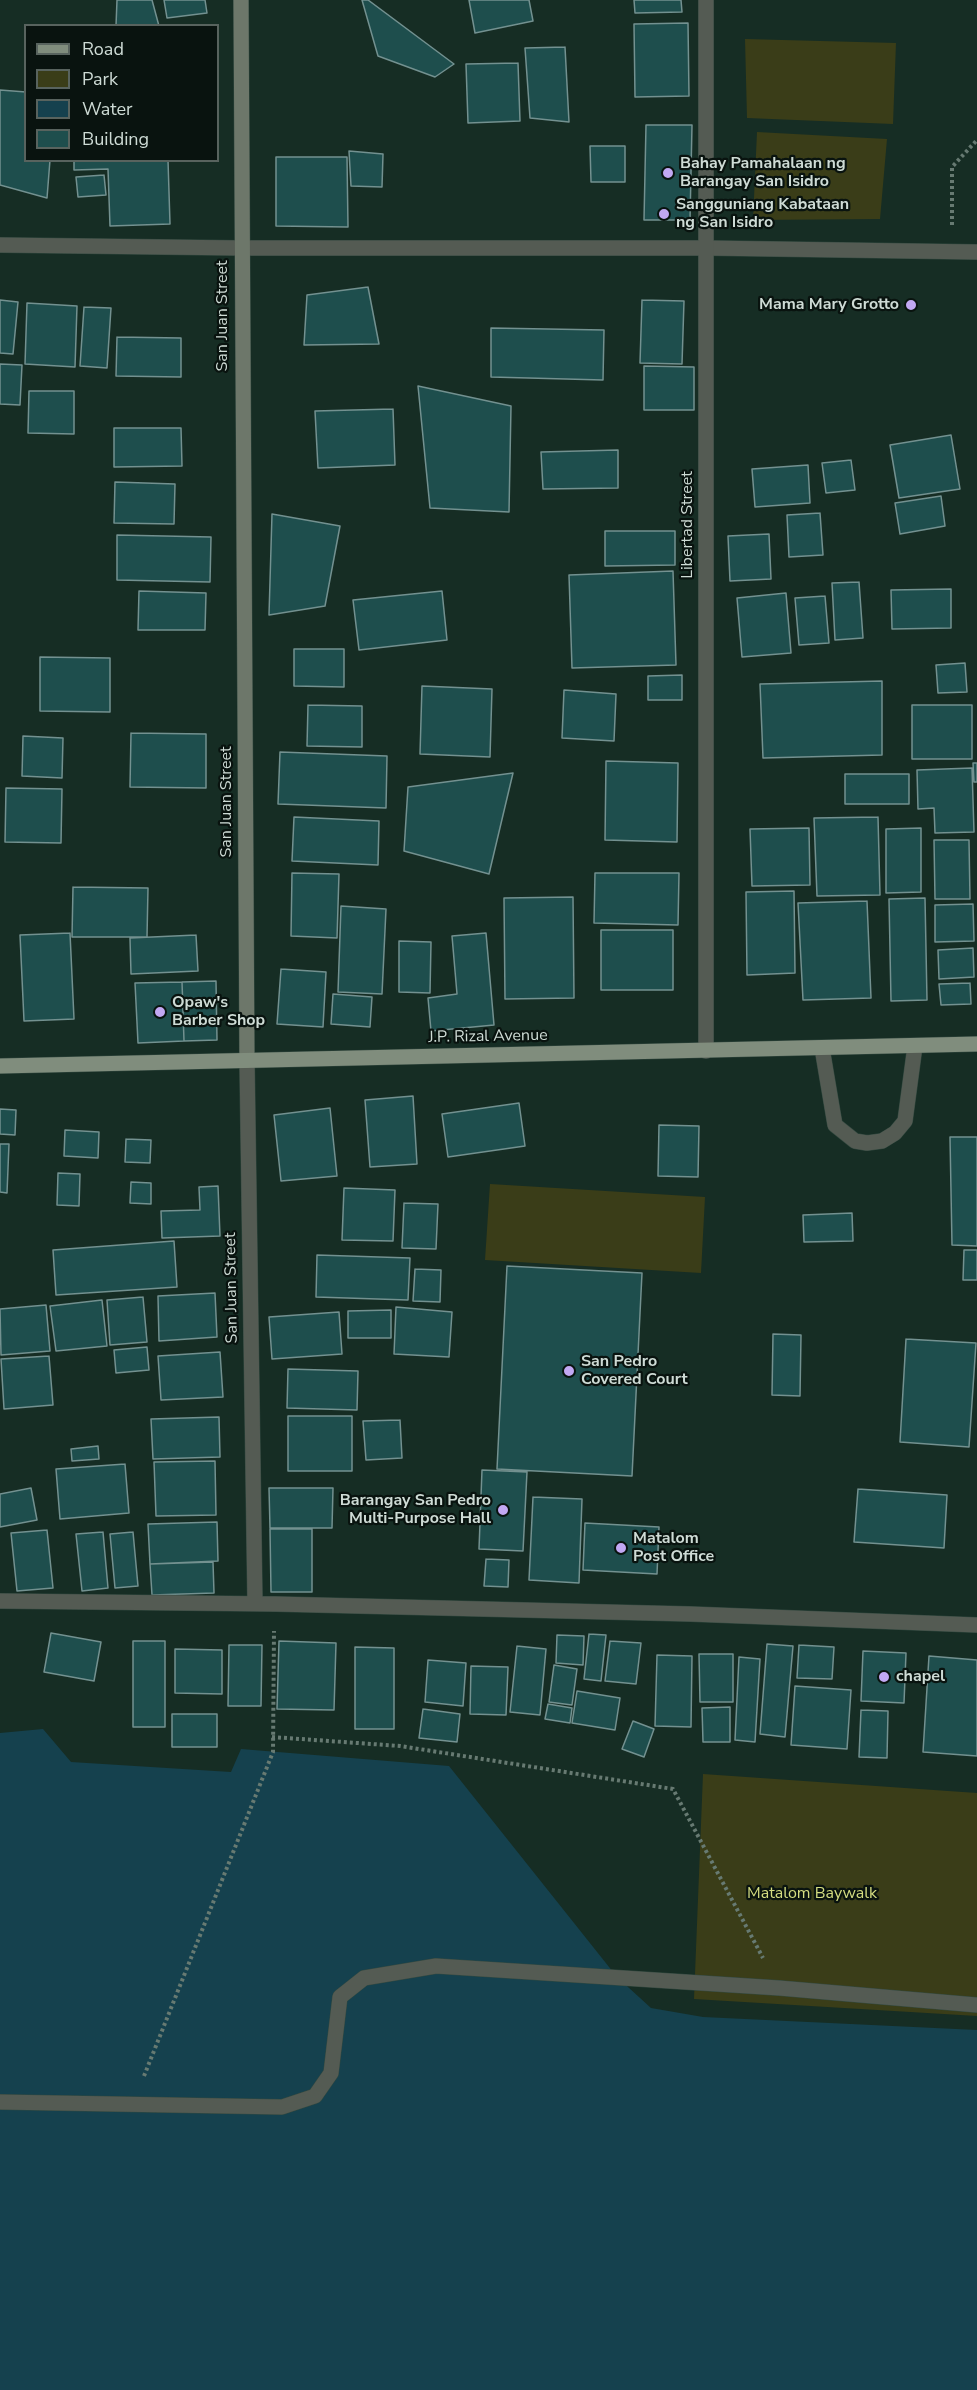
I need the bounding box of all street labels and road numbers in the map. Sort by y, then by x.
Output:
street label: San Juan Street [213,260,233,372]
street label: Libertad Street [678,471,698,579]
street label: San Juan Street [217,746,237,858]
street label: J.P. Rizal Avenue [428,1026,548,1048]
street label: San Juan Street [221,1232,243,1344]

